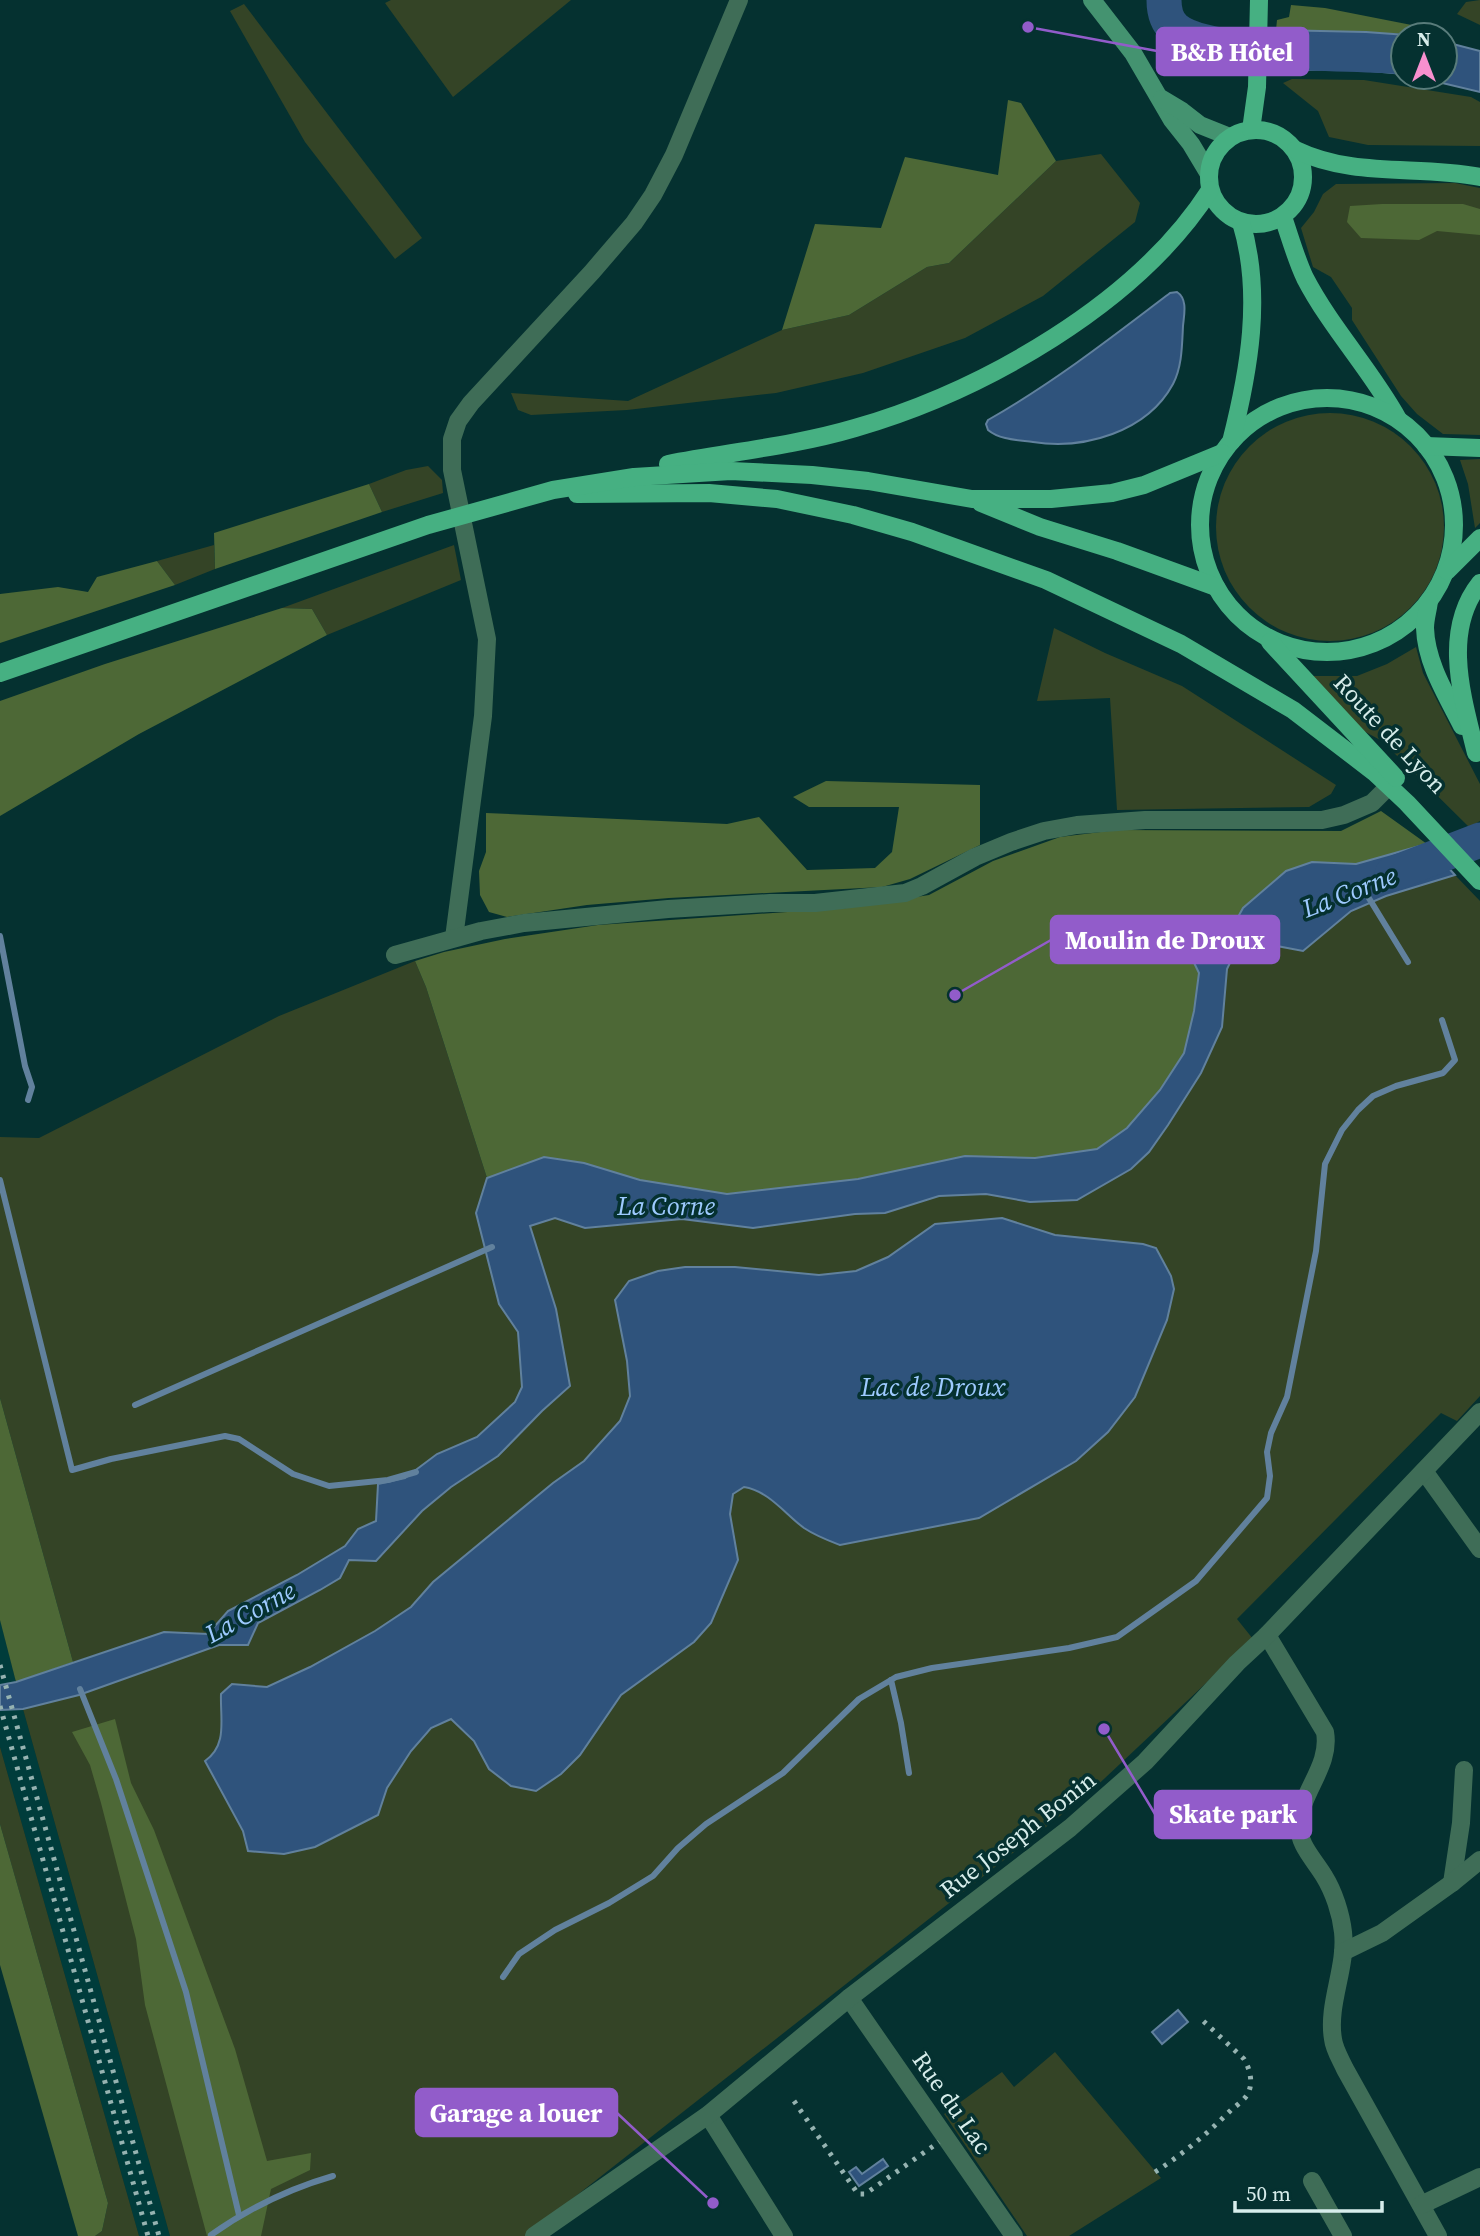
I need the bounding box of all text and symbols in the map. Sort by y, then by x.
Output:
north arrow [1389,21,1459,91]
text: N [1417,26,1431,52]
callout: B&B Hôtel [1157,28,1308,75]
text: B&B Hôtel [1171,34,1293,70]
street label: Route de Lyon [1326,667,1454,801]
water label: La Corne [1296,857,1402,927]
callout: Moulin de Droux [1051,916,1279,963]
text: Moulin de Droux [1065,922,1266,958]
water label: La Corne [616,1188,715,1224]
water label: Lac de Droux [860,1369,1007,1405]
water label: La Corne [197,1572,302,1652]
street label: Rue Joseph Bonin [933,1763,1102,1906]
callout: Skate park [1155,1791,1311,1838]
text: Skate park [1169,1796,1297,1832]
street label: Rue du Lac [905,2045,1000,2161]
callout: Garage a louer [416,2089,617,2136]
text: Garage a louer [430,2095,603,2131]
scale bar [1235,2170,1382,2214]
text: 50 m [1246,2179,1291,2208]

